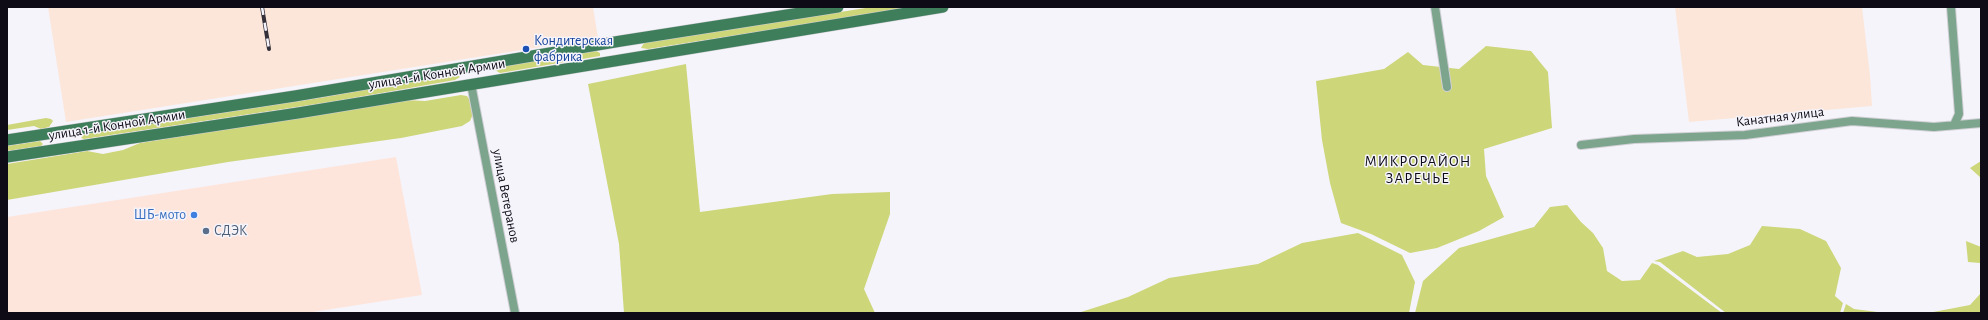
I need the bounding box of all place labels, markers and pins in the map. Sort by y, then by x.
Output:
place label: Кондитерская фабрика [534,33,613,66]
marker: Кондитерская фабрика [521,44,531,54]
place label: ШБ-мото [134,207,186,223]
marker: ШБ-мото [189,210,199,220]
place label: СДЭК [214,223,247,239]
marker: СДЭК [201,226,211,236]

